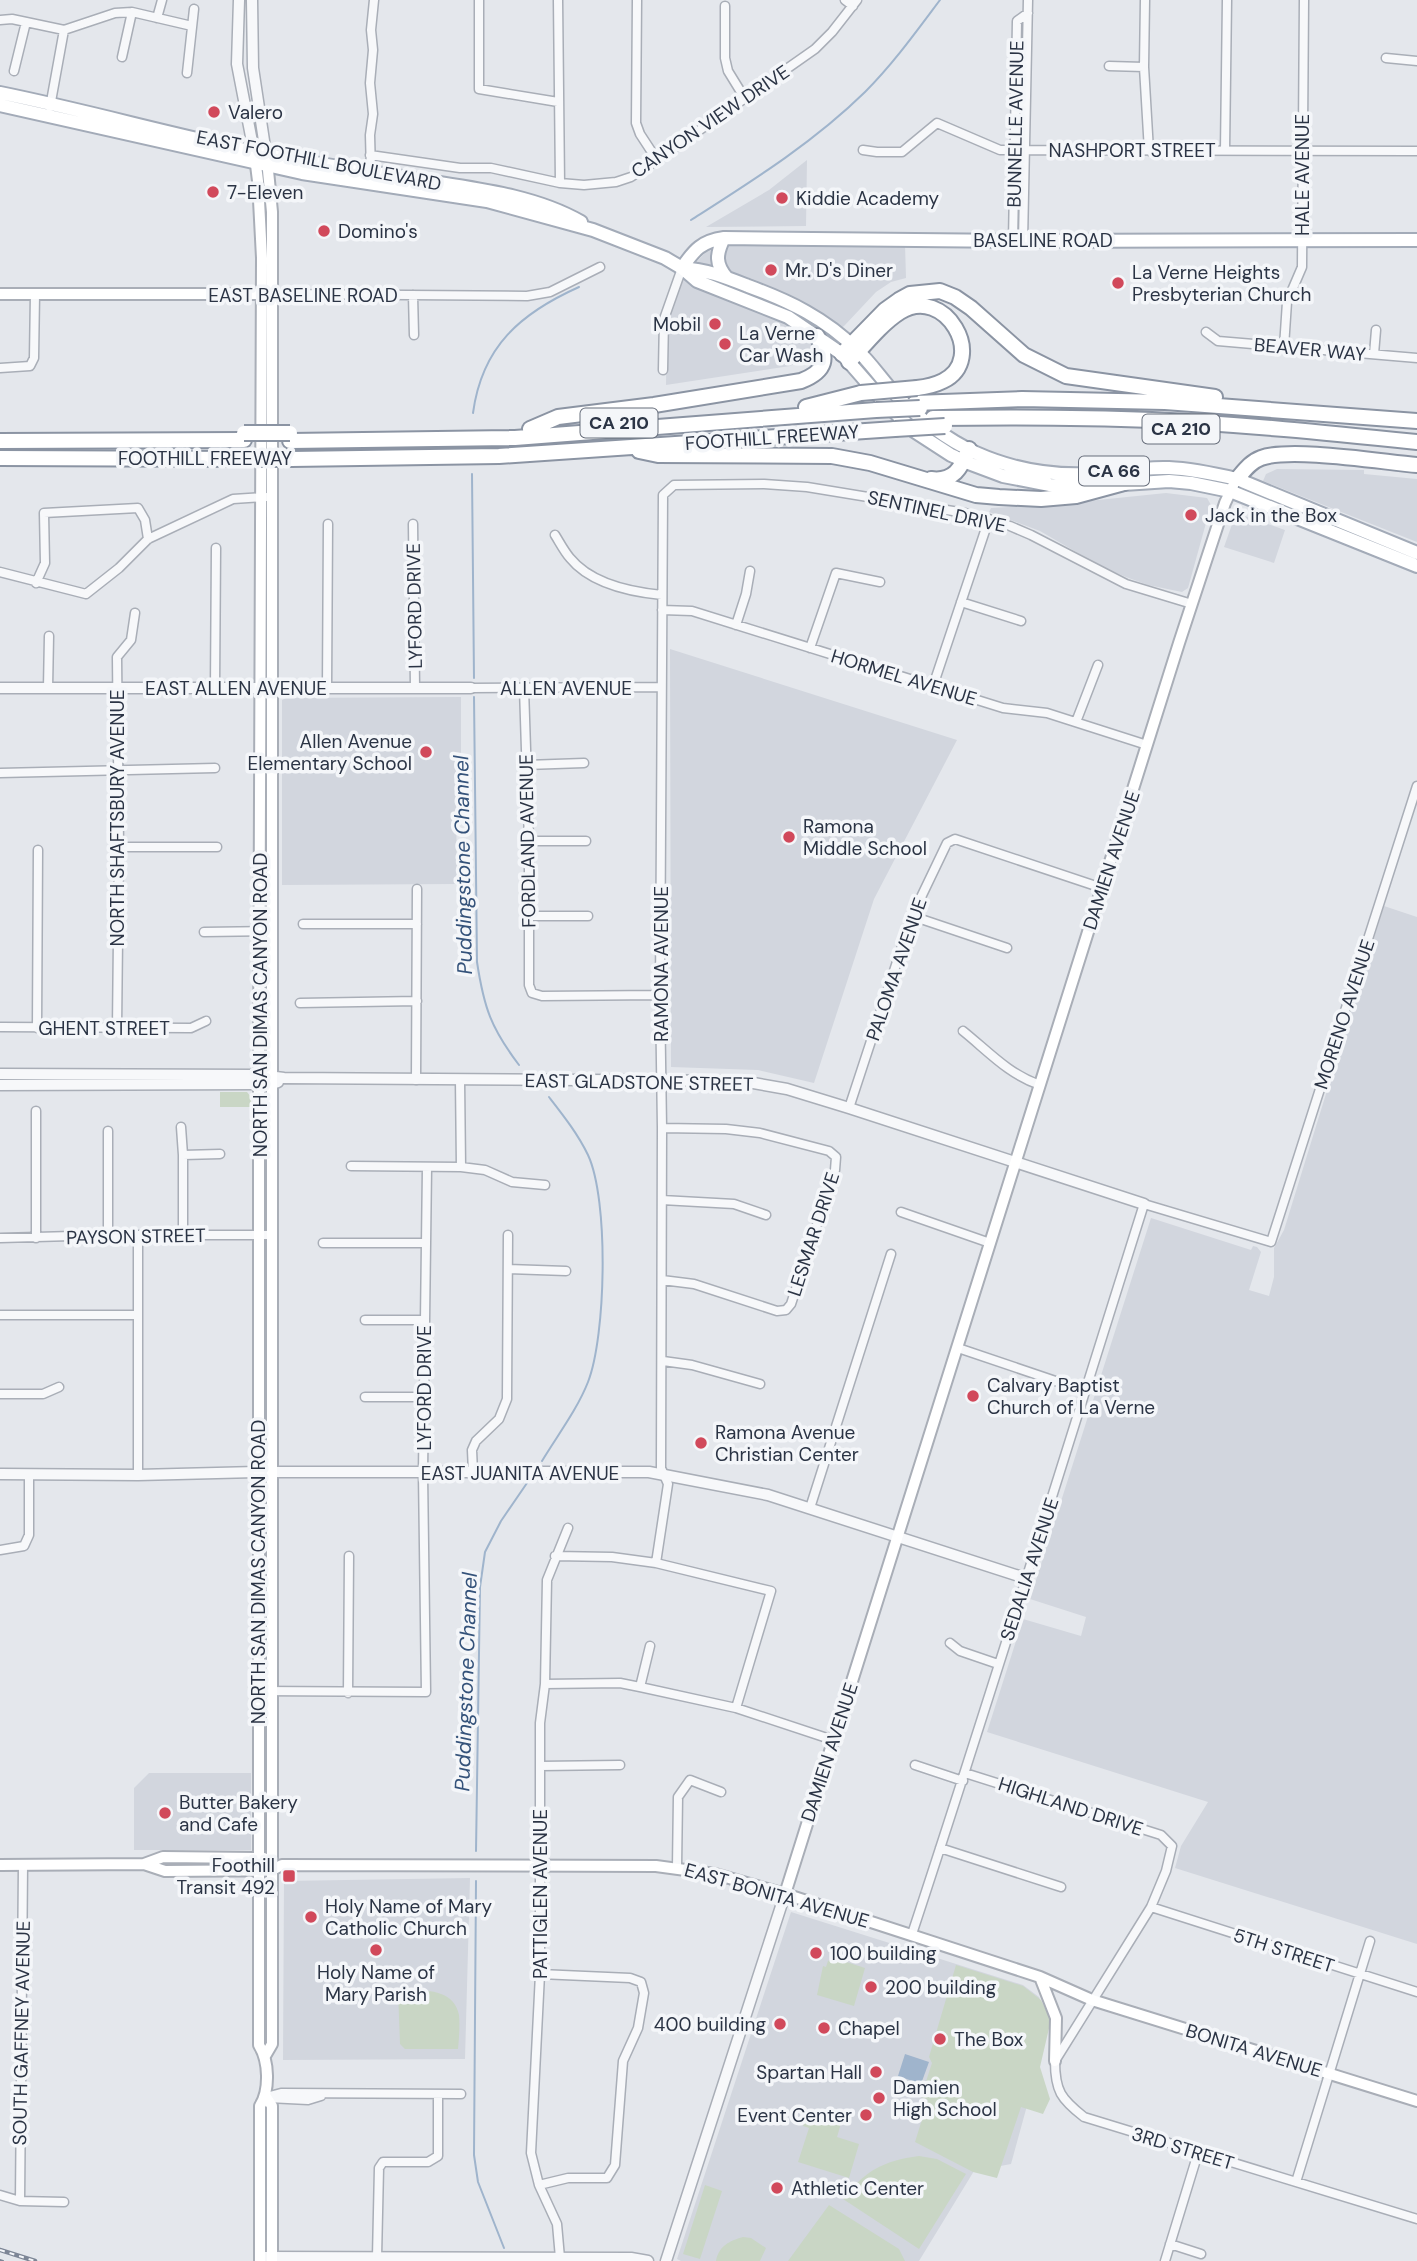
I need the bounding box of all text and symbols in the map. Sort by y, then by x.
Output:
street label: BUNNELLE AVENUE [1002,40,1029,208]
street label: CANYON VIEW DRIVE [626,59,794,184]
place label: Valero [228,100,283,125]
marker: Valero [206,104,222,120]
street label: HALE AVENUE [1290,114,1315,236]
street label: EAST FOOTHILL BOULEVARD [194,124,443,197]
street label: NASHPORT STREET [1048,138,1216,163]
place label: 7-Eleven [227,180,303,205]
marker: 7-Eleven [205,184,221,200]
place label: Kiddie Academy [796,186,940,211]
marker: Kiddie Academy [774,190,790,206]
place label: Domino's [338,219,418,244]
marker: Domino's [316,223,332,239]
street label: BASELINE ROAD [973,228,1113,253]
place label: Mr. D's Diner [785,258,893,283]
place label: La Verne Heights Presbyterian Church [1132,260,1311,307]
marker: Mr. D's Diner [763,262,779,278]
marker: La Verne Heights Presbyterian Church [1110,275,1126,291]
street label: EAST BASELINE ROAD [208,283,398,308]
place label: Mobil [653,312,701,337]
marker: Mobil [707,316,723,332]
place label: La Verne Car Wash [739,321,823,368]
street label: BEAVER WAY [1253,332,1367,367]
marker: La Verne Car Wash [717,336,733,352]
road number: CA 210 [580,408,658,438]
road number: CA 210 [1142,414,1220,444]
street label: FOOTHILL FREEWAY [684,419,860,456]
street label: FOOTHILL FREEWAY [118,446,292,471]
road number: CA 66 [1079,457,1149,486]
street label: SENTINEL DRIVE [865,485,1009,538]
place label: Jack in the Box [1205,503,1337,528]
marker: Jack in the Box [1183,507,1199,523]
street label: LYFORD DRIVE [401,543,428,669]
street label: HORMEL AVENUE [828,643,980,712]
street label: EAST ALLEN AVENUE [145,676,327,701]
street label: ALLEN AVENUE [500,676,632,701]
street label: NORTH SHAFTSBURY AVENUE [105,689,130,947]
place label: Allen Avenue Elementary School [248,729,412,776]
marker: Allen Avenue Elementary School [418,744,434,760]
street label: FORDLAND AVENUE [513,754,542,928]
water label: Puddingstone Channel [447,755,479,975]
street label: DAMIEN AVENUE [1077,788,1146,933]
place label: Ramona Middle School [803,814,927,861]
marker: Ramona Middle School [781,829,797,845]
street label: NORTH SAN DIMAS CANYON ROAD [248,853,273,1157]
street label: RAMONA AVENUE [649,886,674,1042]
street label: PALOMA AVENUE [860,894,933,1044]
street label: MORENO AVENUE [1308,936,1380,1092]
street label: GHENT STREET [38,1016,170,1041]
street label: EAST GLADSTONE STREET [524,1068,754,1097]
street label: LESMAR DRIVE [782,1169,845,1299]
street label: PAYSON STREET [66,1223,206,1250]
street label: LYFORD DRIVE [412,1325,437,1451]
place label: Calvary Baptist Church of La Verne [987,1373,1155,1420]
marker: Calvary Baptist Church of La Verne [965,1388,981,1404]
street label: NORTH SAN DIMAS CANYON ROAD [246,1420,271,1724]
place label: Ramona Avenue Christian Center [715,1420,859,1467]
marker: Ramona Avenue Christian Center [693,1435,709,1451]
street label: EAST JUANITA AVENUE [421,1461,619,1486]
street label: SEDALIA AVENUE [995,1494,1064,1644]
water label: Puddingstone Channel [448,1572,484,1792]
street label: DAMIEN AVENUE [795,1680,864,1825]
street label: HIGHLAND DRIVE [995,1771,1146,1842]
place label: Butter Bakery and Cafe [179,1790,298,1837]
marker: Butter Bakery and Cafe [157,1805,173,1821]
street label: PATTIGLEN AVENUE [528,1809,553,1979]
place label: Foothill Transit 492 [176,1853,275,1900]
street label: EAST BONITA AVENUE [682,1857,872,1934]
marker: Foothill Transit 492 [281,1868,297,1884]
place label: Holy Name of Mary Catholic Church [325,1894,492,1941]
marker: Holy Name of Mary Catholic Church [303,1909,319,1925]
street label: SOUTH GAFFNEY AVENUE [7,1920,36,2146]
street label: 5TH STREET [1230,1922,1338,1979]
place label: 100 building [830,1941,937,1966]
marker: Holy Name of Mary Parish [368,1942,384,1958]
marker: 100 building [808,1945,824,1961]
place label: Holy Name of Mary Parish [317,1960,435,2007]
place label: 200 building [885,1975,997,2000]
marker: 200 building [863,1979,879,1995]
place label: 400 building [654,2012,766,2037]
marker: 400 building [772,2016,788,2032]
place label: Chapel [838,2016,900,2041]
street label: BONITA AVENUE [1183,2018,1325,2083]
marker: Chapel [816,2020,832,2036]
place label: The Box [954,2027,1024,2052]
marker: The Box [932,2031,948,2047]
place label: Spartan Hall [756,2060,862,2085]
marker: Spartan Hall [868,2064,884,2080]
place label: Damien High School [893,2075,997,2122]
marker: Damien High School [871,2090,887,2106]
place label: Event Center [737,2103,852,2128]
marker: Event Center [858,2107,874,2123]
street label: 3RD STREET [1129,2121,1237,2176]
place label: Athletic Center [791,2176,924,2201]
marker: Athletic Center [769,2180,785,2196]

